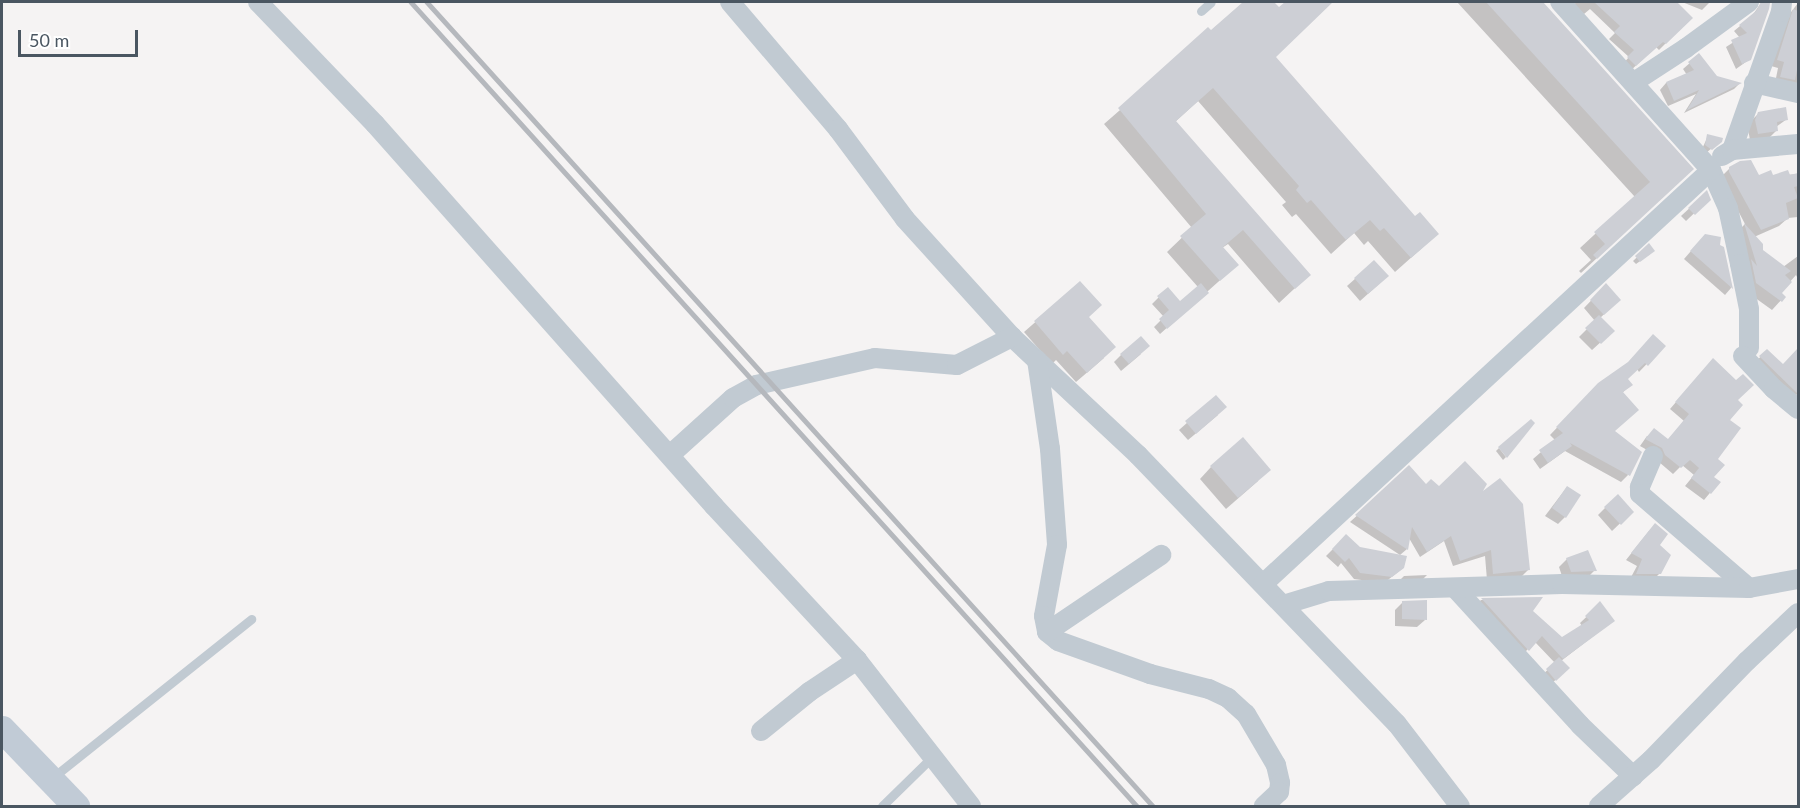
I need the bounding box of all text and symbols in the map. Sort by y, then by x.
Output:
scale bar [21,18,141,56]
text: 50 m [29,29,69,51]

